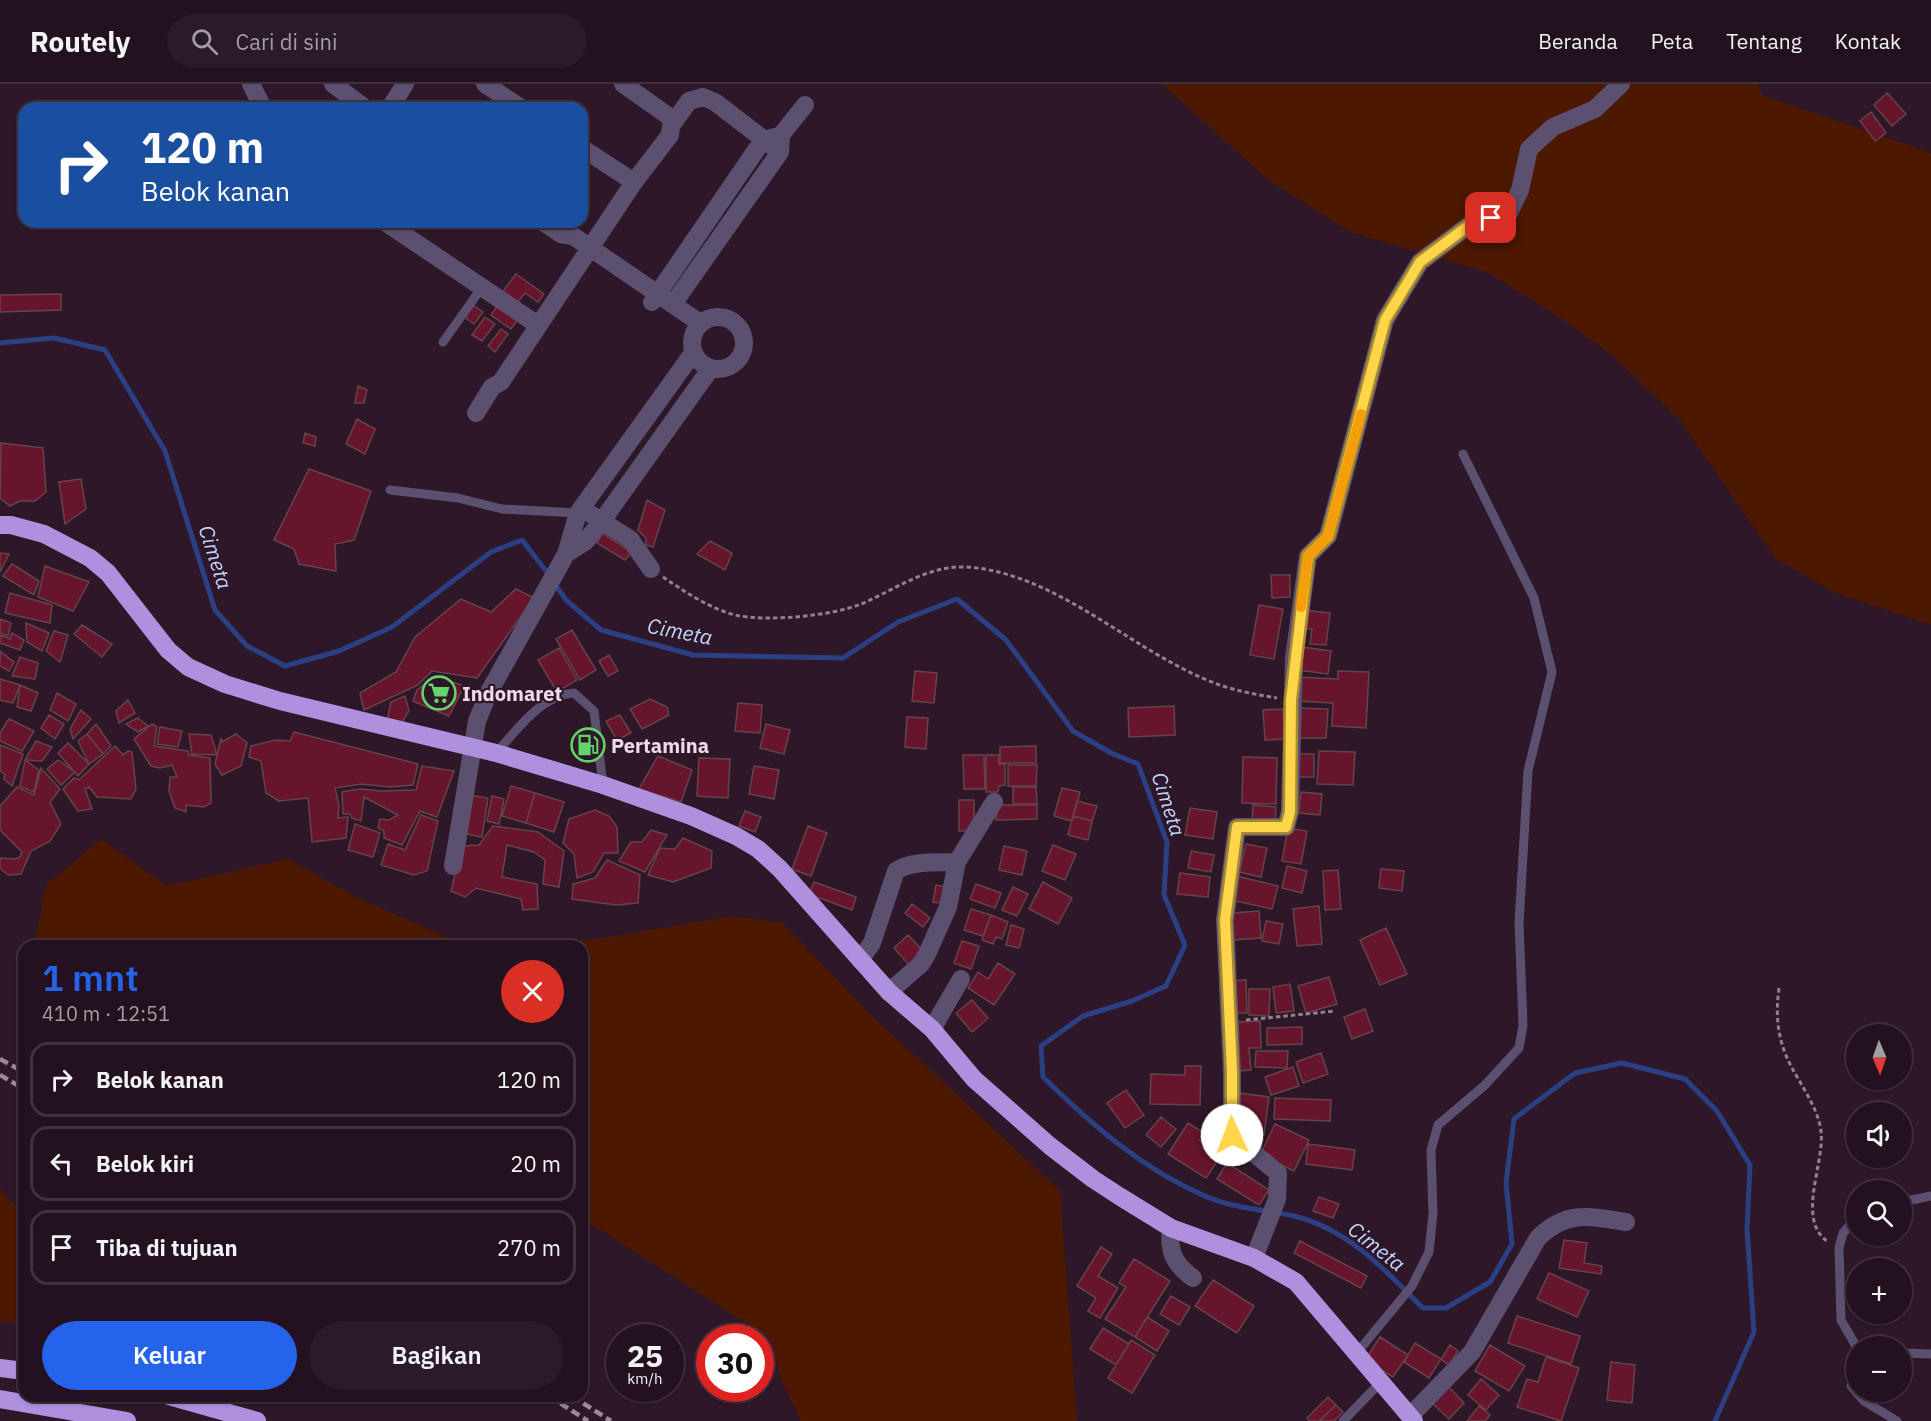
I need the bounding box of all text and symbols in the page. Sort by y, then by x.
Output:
search box [167,14,587,68]
text: Routely [30,23,131,60]
icon: search [188,25,221,58]
text: Cari di sini [236,27,337,56]
text: Beranda [1538,27,1618,55]
text: Peta [1651,27,1693,55]
text: Tentang [1726,27,1802,55]
text: Kontak [1835,27,1901,55]
text: 120 m [141,120,264,175]
icon: right [42,126,120,204]
text: Belok kanan [141,173,290,208]
pin [1465,192,1516,243]
icon: arrive [1474,201,1507,234]
water label: Cimeta [193,521,239,593]
water label: Cimeta [645,611,715,651]
supermarket icon: Indomaret [421,675,457,711]
place label: Indomaret [462,680,562,707]
fuel station icon: Pertamina [570,727,606,763]
place label: Pertamina [611,732,709,759]
water label: Cimeta [1146,768,1192,840]
text: 1 mnt [42,954,139,1001]
button: close [501,960,564,1023]
text: 410 m · 12:51 [42,1000,170,1027]
north arrow [1846,1024,1912,1090]
map controls [1846,1024,1912,1402]
icon: right [45,1063,78,1096]
text: Belok kanan [96,1065,224,1094]
text: 120 m [497,1065,561,1094]
button: sound [1846,1102,1912,1168]
position arrow [1200,1103,1264,1167]
icon: left [45,1147,78,1180]
text: Belok kiri [96,1149,194,1178]
text: 20 m [510,1149,561,1178]
button: search [1846,1180,1912,1246]
water label: Cimeta [1343,1215,1411,1277]
icon: arrive [45,1231,78,1264]
text: Tiba di tujuan [96,1233,238,1262]
text: 270 m [497,1233,561,1262]
button: + [1846,1258,1912,1324]
button: Keluar [42,1321,297,1390]
button: Bagikan [309,1321,564,1390]
speed limit sign: 30 [696,1324,774,1402]
text: 25 [627,1336,663,1375]
button: − [1846,1336,1912,1402]
text: km/h [627,1369,663,1388]

